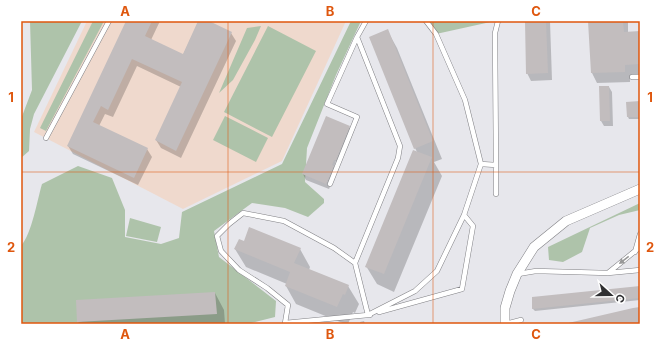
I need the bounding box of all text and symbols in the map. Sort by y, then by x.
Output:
text: A [120,3,130,19]
text: B [326,3,335,19]
text: C [531,3,541,19]
text: 1 [8,89,14,105]
text: 1 [647,89,653,105]
text: 2 [7,239,15,255]
text: 2 [646,239,654,255]
one-way arrow [619,256,630,264]
north arrow [591,275,631,315]
text: С [612,292,628,305]
text: A [120,326,130,342]
text: B [326,326,335,342]
text: C [531,326,541,342]

